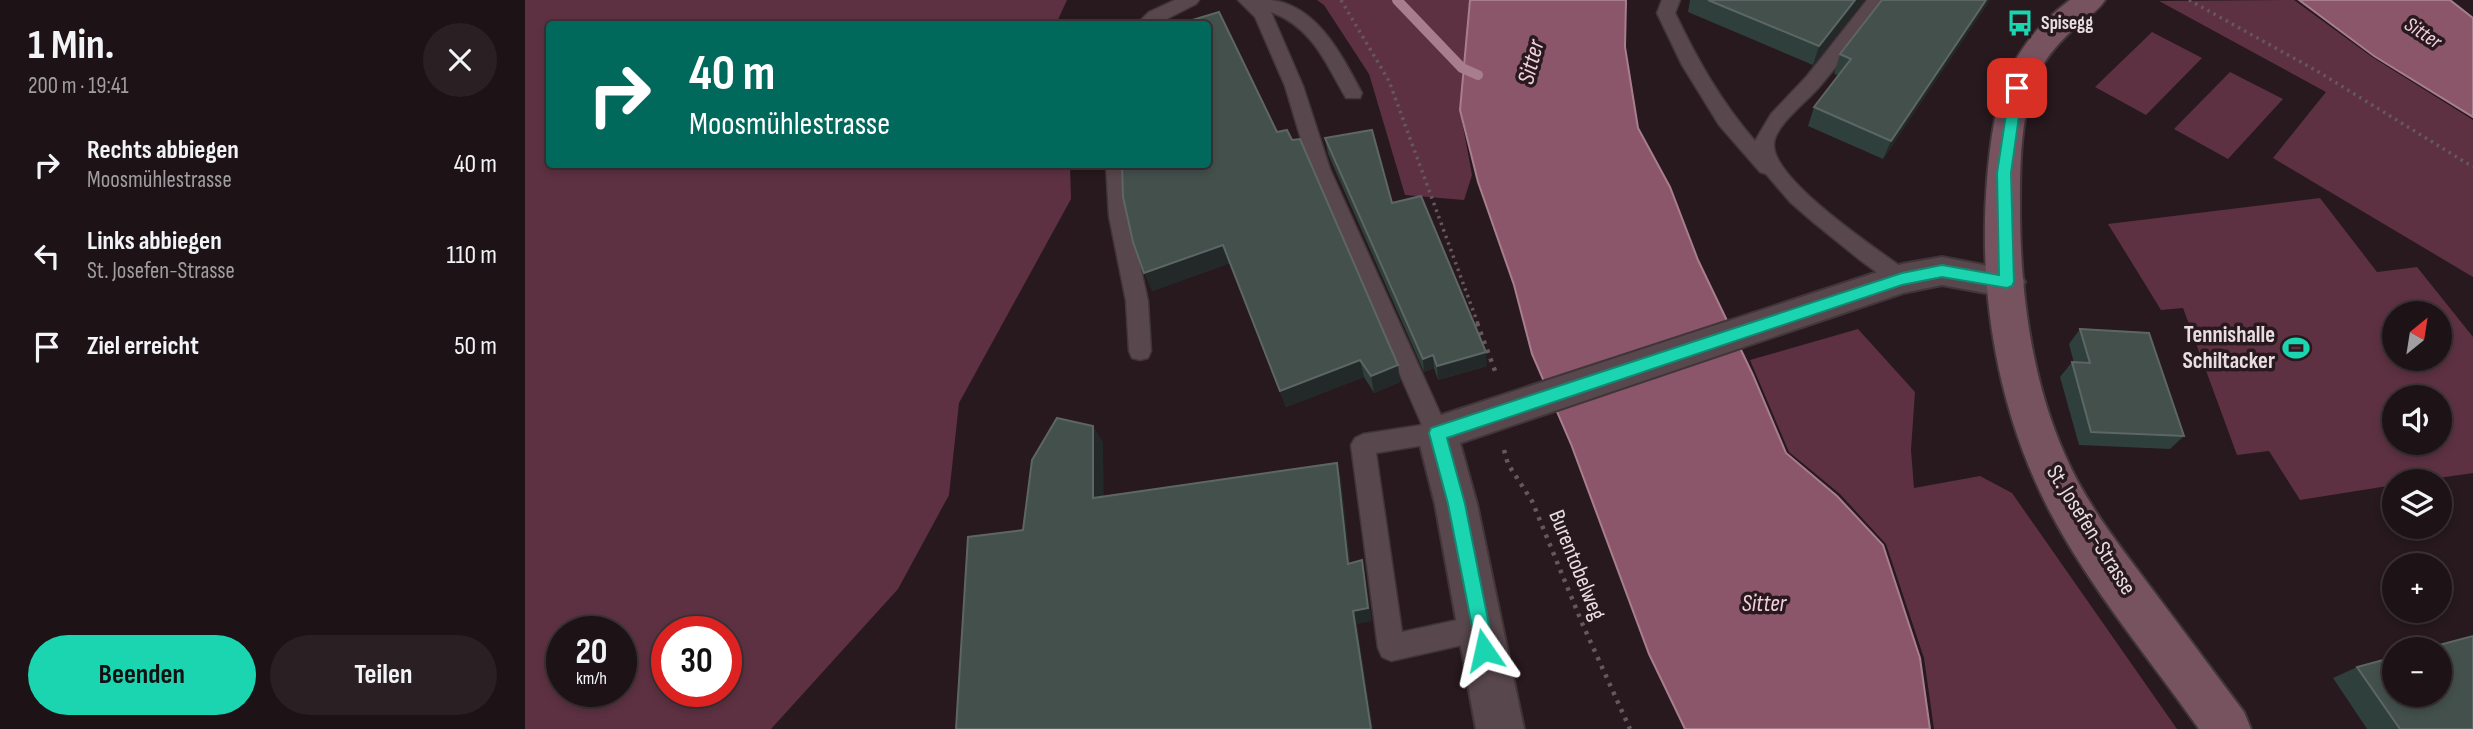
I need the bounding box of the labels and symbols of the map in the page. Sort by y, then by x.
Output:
bus stop icon: Spisegg [2005,8,2035,38]
place label: Spisegg [2041,12,2093,35]
water label: Sitter [2400,12,2447,55]
water label: Sitter [1511,35,1551,87]
pin [1987,58,2047,118]
north arrow [2382,301,2452,371]
place label: Tennishalle Schiltacker [2182,321,2275,375]
sports icon: Tennishalle Schiltacker [2281,333,2311,363]
street label: St. Josefen-Strasse [2040,460,2142,600]
street label: Burentobelweg [1542,506,1612,624]
water label: Sitter [1742,589,1788,618]
position arrow [1447,613,1521,687]
speed limit sign: 30 [651,616,742,707]

